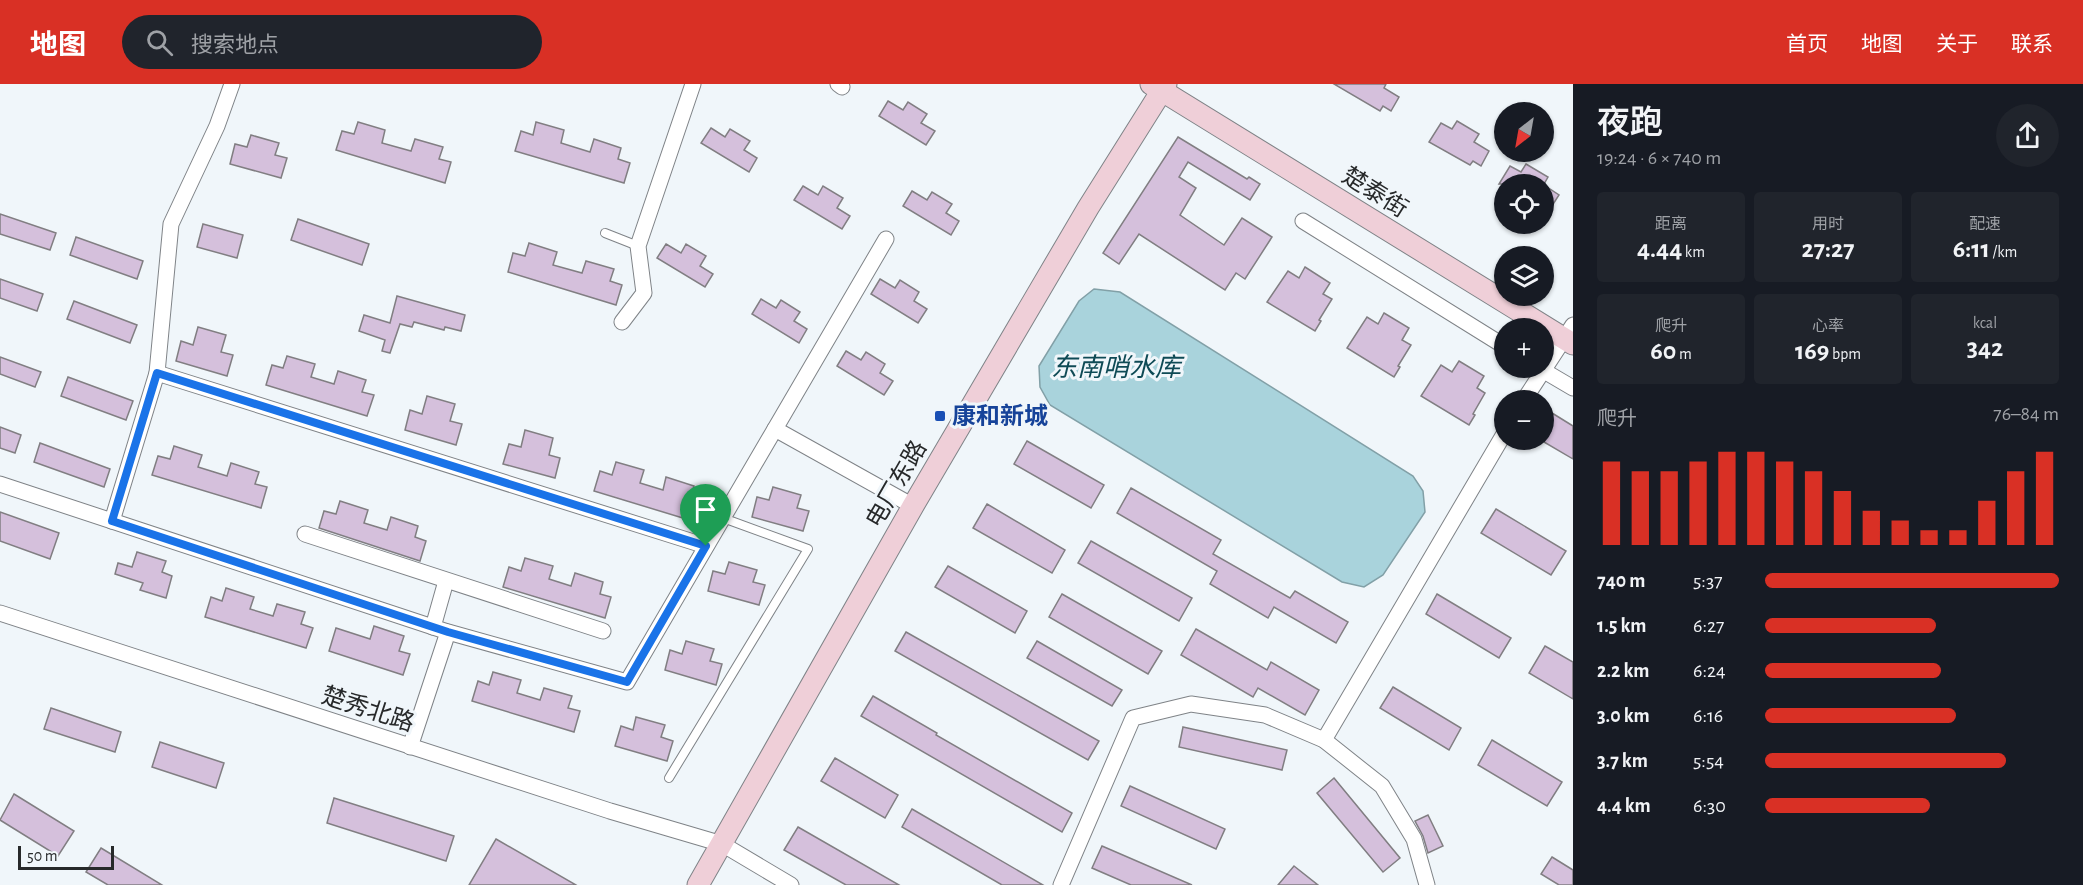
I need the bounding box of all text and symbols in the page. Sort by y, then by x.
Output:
search box [122,15,542,69]
icon: search [143,26,176,59]
text: 地图 [30,32,86,60]
text: 搜索地点 [191,34,279,56]
text: 首页 [1786,34,1828,55]
text: 地图 [1861,34,1903,55]
text: 关于 [1936,34,1978,55]
text: 联系 [2011,34,2053,55]
north arrow [1494,102,1554,162]
map controls [1494,102,1554,450]
button: share [1996,104,2059,167]
text: 夜跑 [1597,107,1663,140]
text: 19:24 · 6 × 740 m [1597,148,1721,168]
street label: 楚泰街 [1338,162,1412,222]
button: locate [1494,174,1554,234]
text: 距离 [1655,216,1687,232]
text: 用时 [1812,216,1844,232]
text: 配速 [1969,216,2001,232]
text: 4.44 [1637,236,1682,262]
text: 27:27 [1802,236,1854,262]
text: 6:11 [1953,236,1990,262]
text: km [1682,244,1705,260]
text: /km [1990,244,2017,260]
button: layers [1494,246,1554,306]
text: kcal [1973,315,1997,331]
button: + [1494,318,1554,378]
text: 爬升 [1655,318,1687,334]
text: 心率 [1812,318,1844,334]
text: 342 [1967,335,2003,361]
text: 60 [1650,338,1676,364]
text: 169 [1795,338,1829,364]
text: m [1676,346,1692,362]
text: bpm [1829,346,1861,362]
water label: 东南哨水库 [1051,354,1185,381]
button: − [1494,390,1554,450]
place label: 康和新城 [952,403,1048,429]
text: 76–84 m [1993,404,2059,424]
marker: 康和新城 [933,409,947,423]
text: 爬升 [1597,409,1637,429]
street label: 电厂东路 [861,436,931,532]
pin [680,484,731,546]
icon: arrive [689,493,722,526]
text: 740 m [1597,571,1645,591]
text: 5:37 [1693,571,1723,591]
text: 1.5 km [1597,616,1646,636]
text: 6:27 [1693,616,1724,636]
text: 2.2 km [1597,661,1649,681]
text: 6:24 [1693,661,1726,681]
street label: 楚秀北路 [318,682,418,736]
text: 3.0 km [1597,706,1650,726]
text: 6:16 [1693,706,1723,726]
text: 3.7 km [1597,751,1648,771]
text: 5:54 [1693,751,1724,771]
text: 4.4 km [1597,796,1651,816]
text: 6:30 [1693,796,1726,816]
scale bar [18,843,114,870]
text: 50 m [27,848,58,864]

